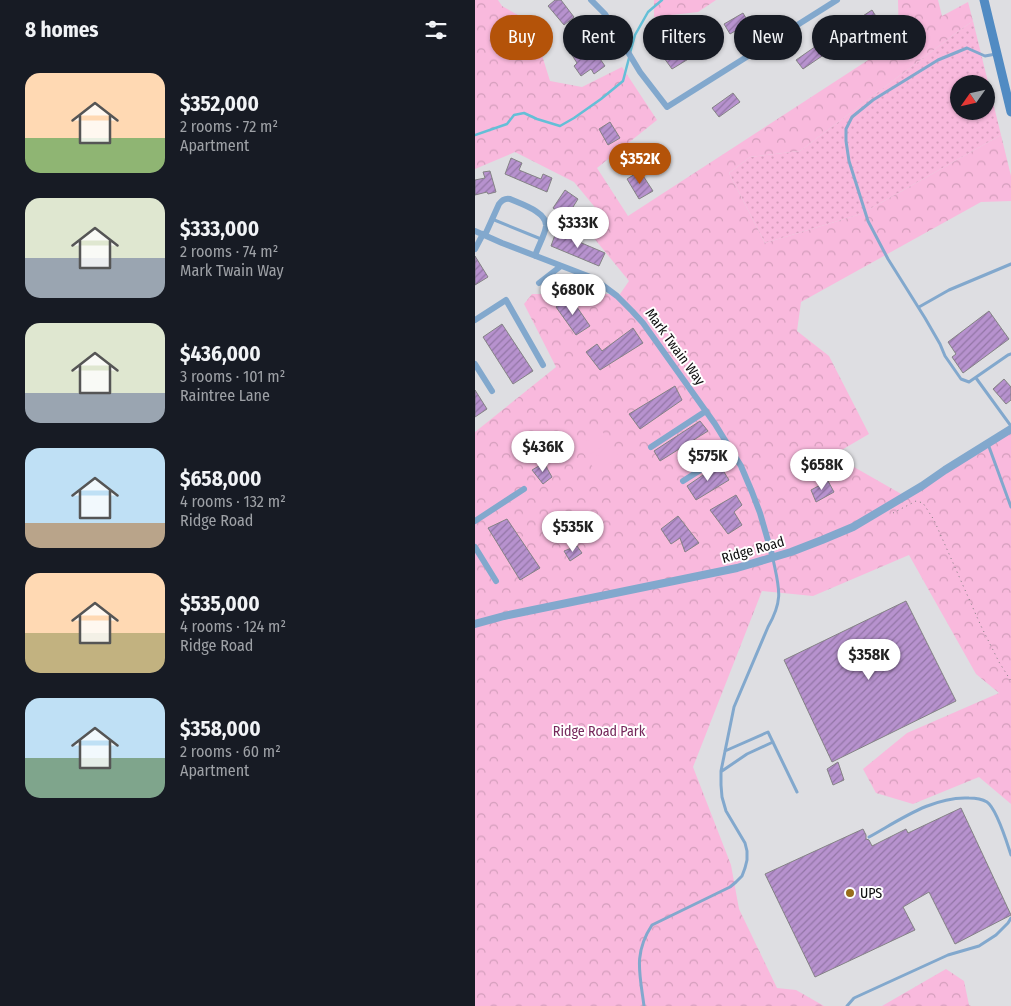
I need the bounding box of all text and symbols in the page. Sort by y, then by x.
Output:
chip: Buy [490,15,553,60]
chip: Rent [563,15,633,60]
chip: Filters [643,15,724,60]
chip: New [734,15,802,60]
chip: Apartment [812,15,926,60]
icon: filters [422,16,450,44]
text: 8 homes [25,17,99,43]
north arrow [950,75,995,120]
map controls [950,75,995,120]
text: $352,000 [180,91,259,117]
icon: home [65,93,125,153]
text: 2 rooms · 72 m² [180,117,278,136]
text: Apartment [180,136,249,155]
pin: $352K [605,142,675,185]
text: $352K [620,149,660,168]
pin: $333K [543,206,613,249]
text: $333K [558,213,598,232]
text: $333,000 [180,216,259,242]
icon: home [65,218,125,278]
text: 2 rooms · 74 m² [180,242,278,261]
text: Mark Twain Way [180,261,284,280]
pin: $680K [538,274,608,316]
text: $680K [552,280,594,299]
street label: Mark Twain Way [641,305,709,389]
text: $436,000 [180,341,261,367]
icon: home [65,343,125,403]
text: 3 rooms · 101 m² [180,367,285,386]
text: Raintree Lane [180,386,270,405]
pin: $436K [508,430,578,473]
text: $436K [522,437,564,456]
pin: $575K [673,440,743,482]
text: $575K [688,446,728,465]
pin: $658K [787,448,857,491]
text: $658K [801,455,843,474]
text: $658,000 [180,466,262,492]
icon: home [65,468,125,528]
text: 4 rooms · 132 m² [180,492,286,511]
pin: $535K [538,510,608,553]
text: Ridge Road [180,511,253,530]
text: $535K [553,517,593,536]
street label: Ridge Road [720,533,786,567]
text: $535,000 [180,591,260,617]
icon: home [65,593,125,653]
text: 4 rooms · 124 m² [180,617,286,636]
text: Ridge Road [180,636,253,655]
pin: $358K [834,638,904,681]
text: $358K [848,645,890,664]
text: $358,000 [180,716,261,742]
icon: home [65,718,125,778]
park label: Ridge Road Park [553,723,646,740]
text: 2 rooms · 60 m² [180,742,281,761]
text: Apartment [180,761,249,780]
place label: UPS [860,885,882,902]
marker: UPS [844,887,856,899]

